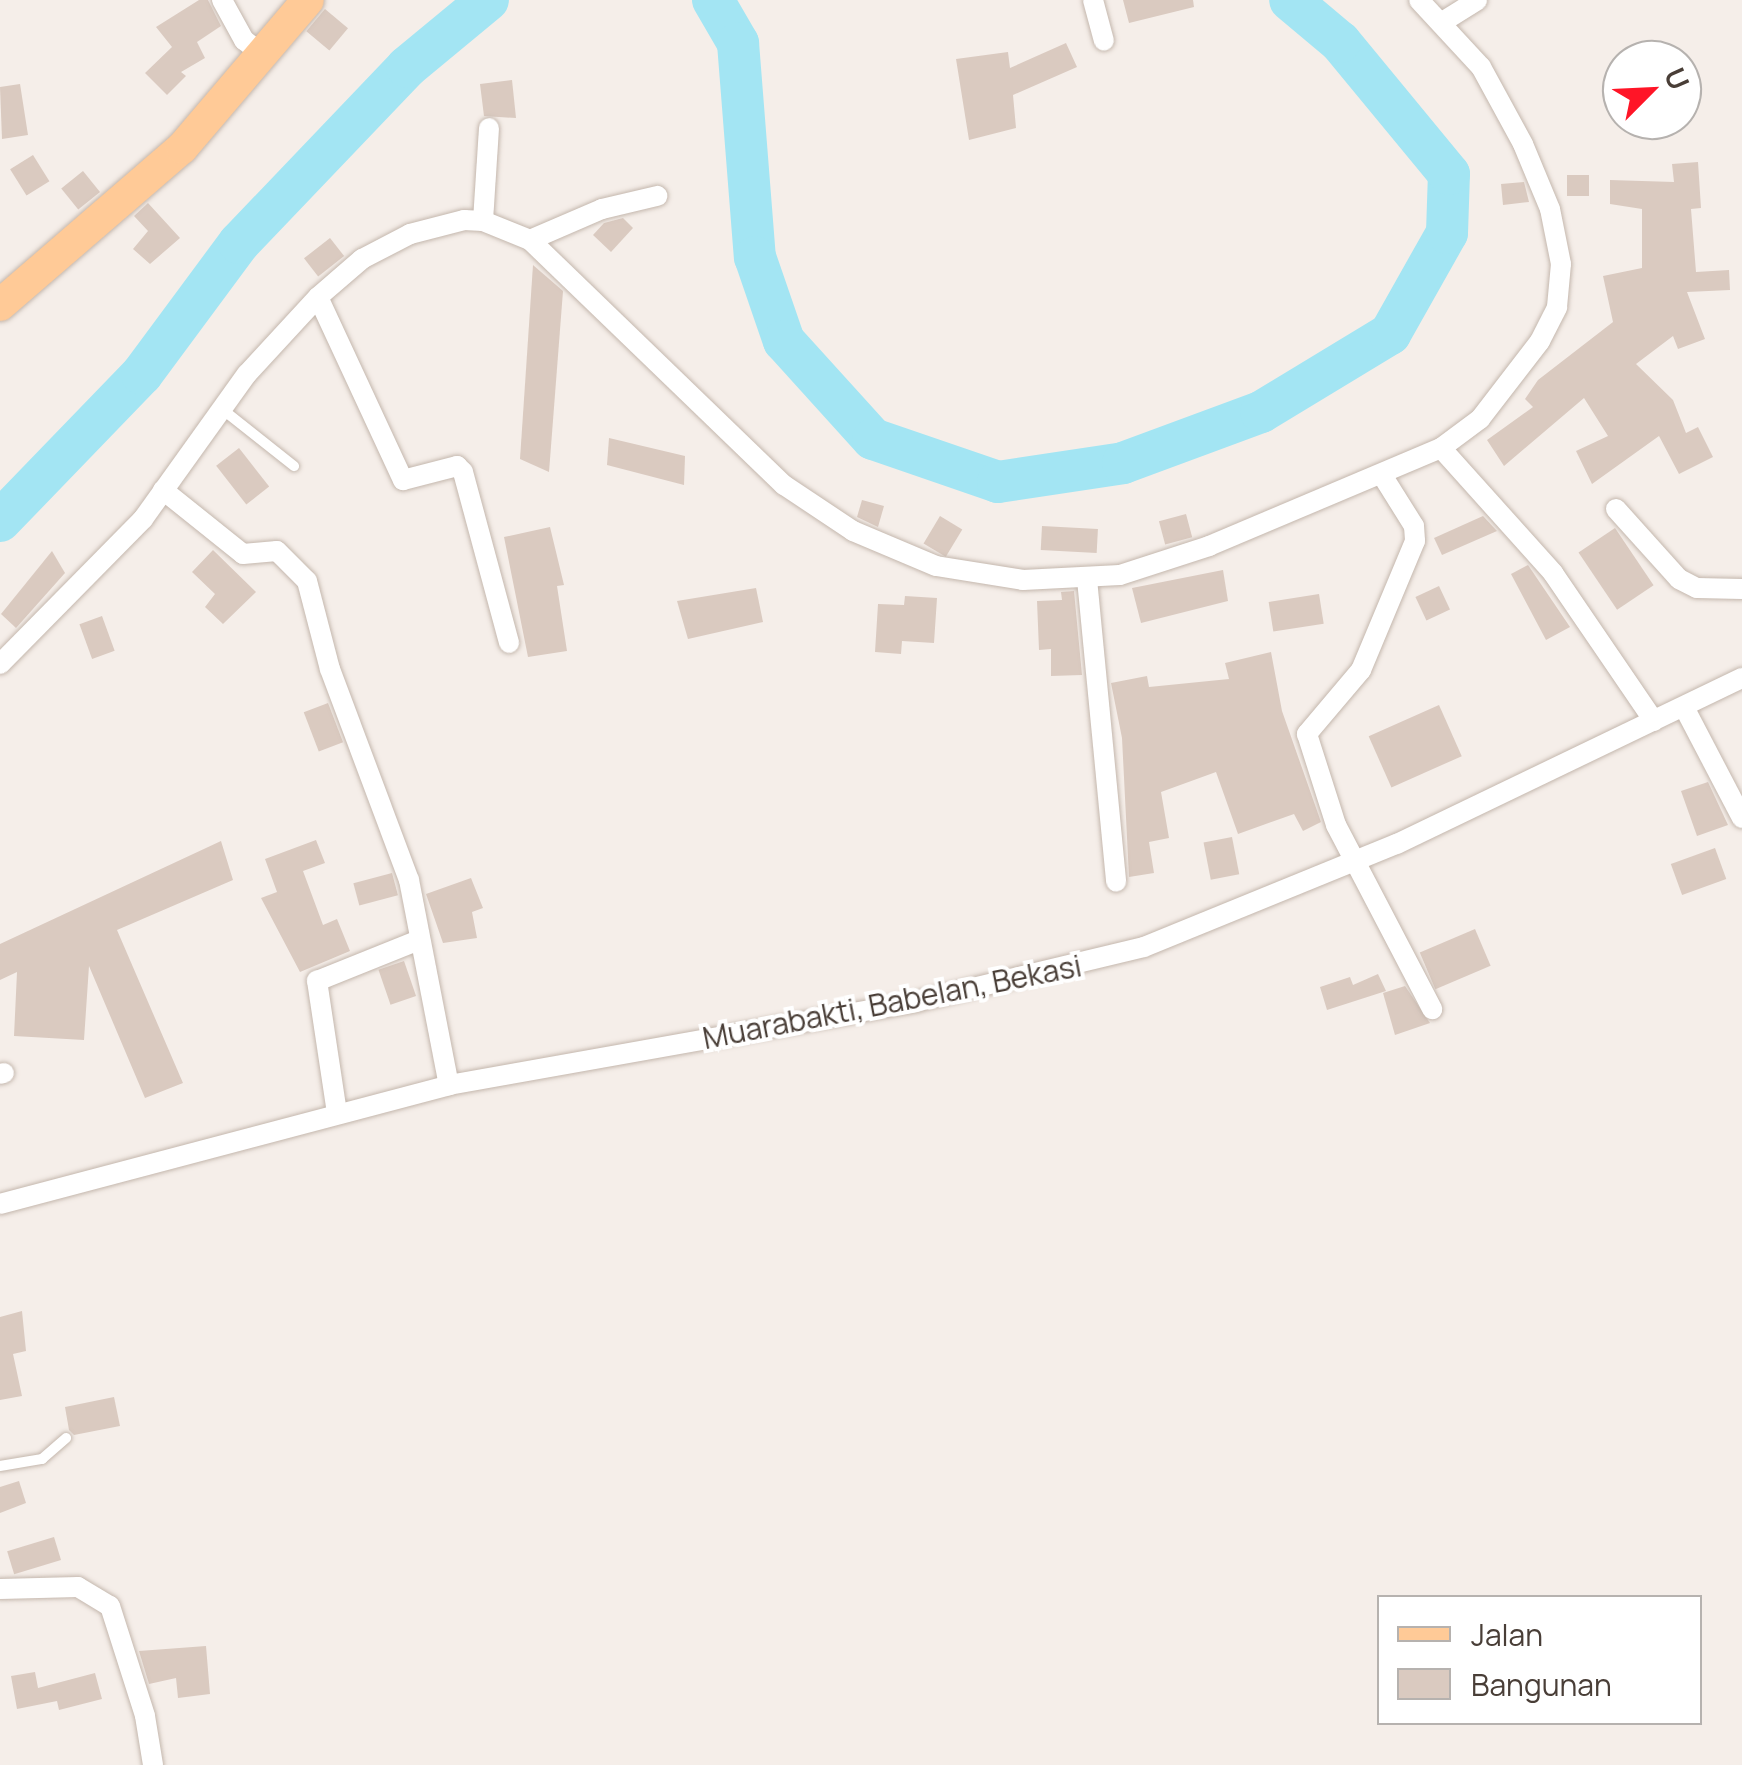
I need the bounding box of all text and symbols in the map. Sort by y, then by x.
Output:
north arrow [1602,40,1702,140]
text: U [1656,62,1699,96]
street label: Muarabakti, Babelan, Bekasi [700,948,1084,1056]
legend [1377,1595,1702,1725]
text: Jalan [1471,1614,1543,1655]
text: Bangunan [1471,1664,1612,1705]

